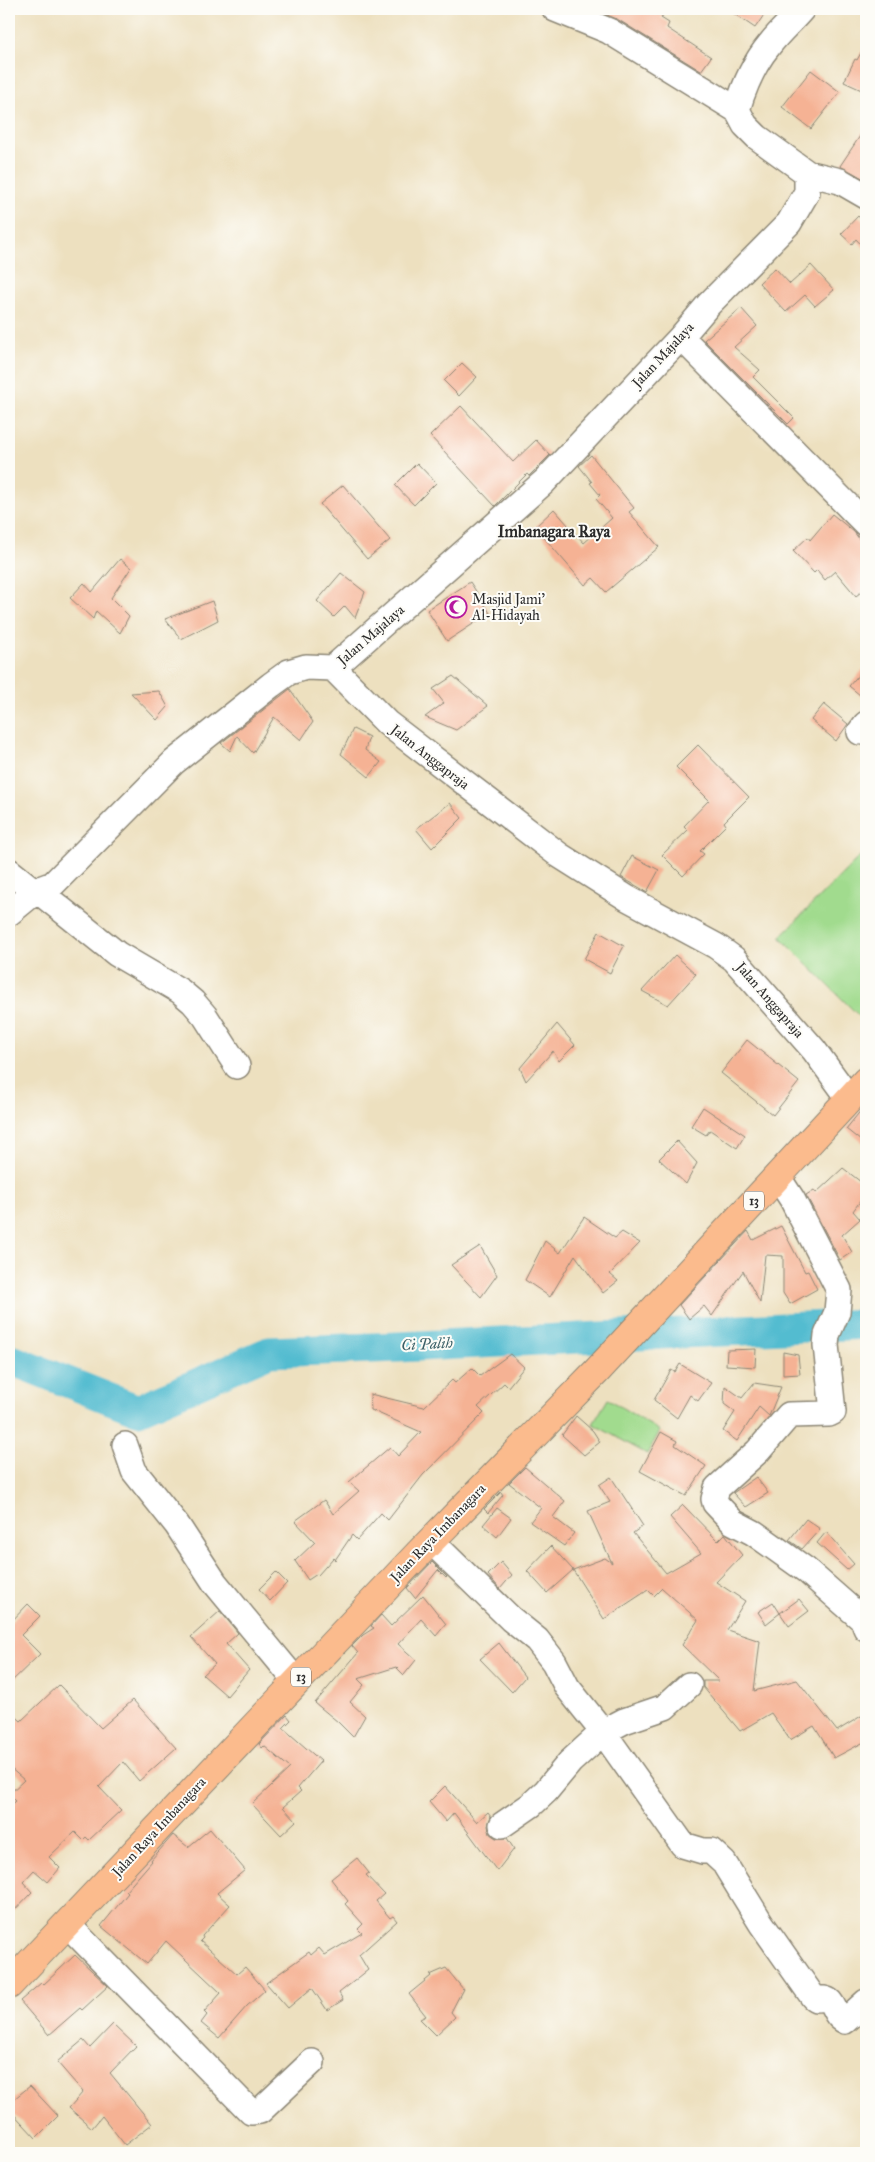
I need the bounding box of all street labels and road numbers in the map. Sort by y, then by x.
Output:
street label: Jalan Majalaya [627,319,698,393]
street label: Jalan Majalaya [333,601,409,671]
street label: Jalan Anggapraja [385,720,473,794]
street label: Jalan Anggapraja [730,957,808,1042]
road number: 13 [744,1192,764,1210]
street label: Jalan Raya Imbanagara [385,1480,490,1588]
road number: 13 [291,1668,311,1686]
street label: Jalan Raya Imbanagara [107,1774,210,1882]

